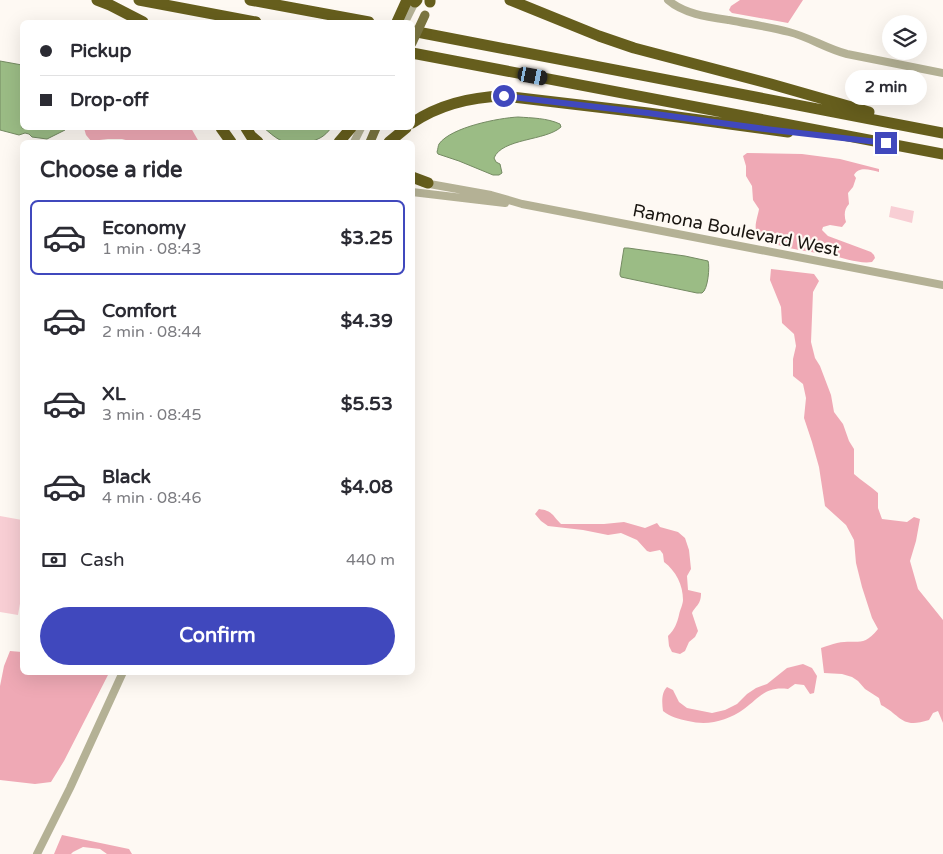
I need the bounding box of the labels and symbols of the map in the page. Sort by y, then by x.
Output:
car [516,66,549,86]
callout: 2 min [845,70,927,106]
route start [493,85,515,107]
route end [875,132,897,154]
street label: Ramona Boulevard West [631,199,841,261]

